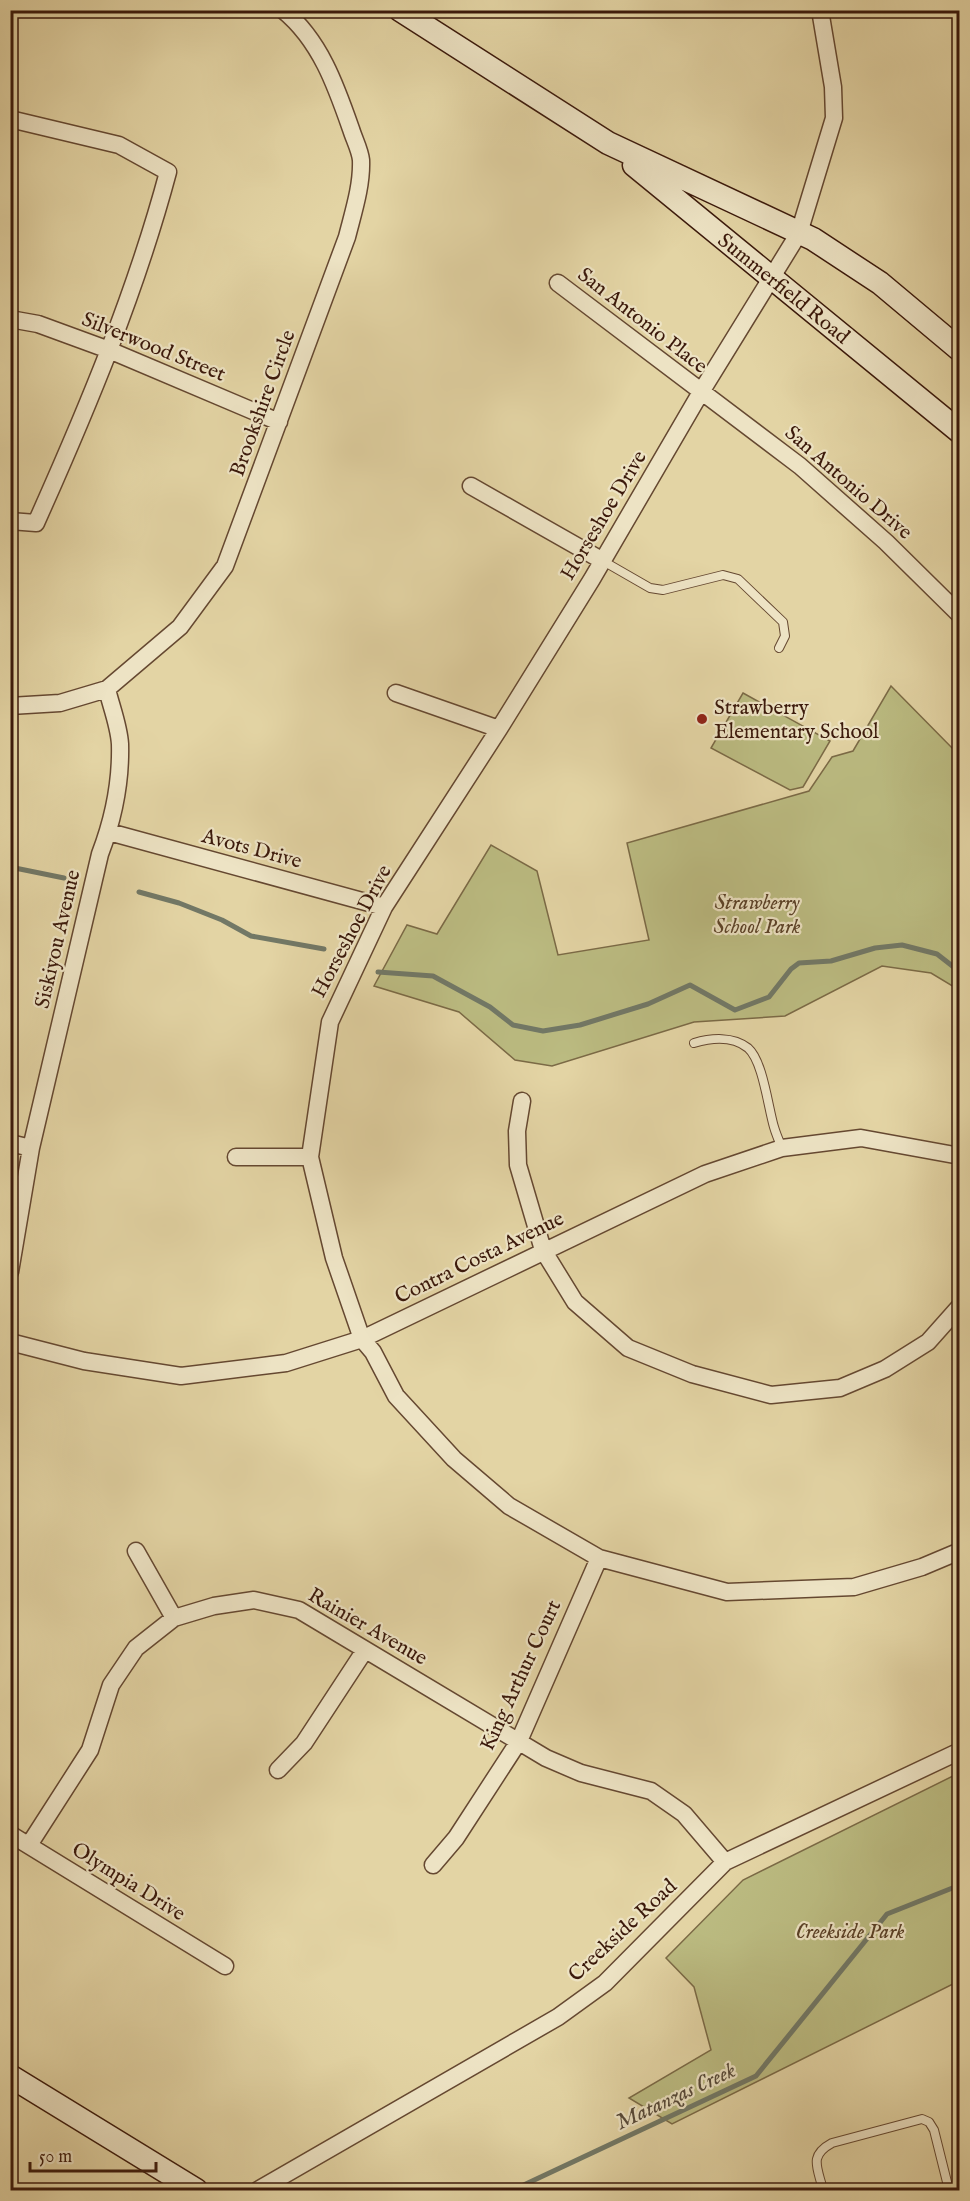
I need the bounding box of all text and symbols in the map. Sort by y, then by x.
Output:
street label: Summerfield Road [712,228,855,351]
street label: San Antonio Place [572,262,713,381]
street label: Silverwood Street [78,306,229,389]
street label: Brookshire Circle [224,326,303,481]
street label: San Antonio Drive [778,420,918,546]
street label: Horseshoe Drive [555,446,654,586]
place label: Strawberry Elementary School [714,695,879,746]
marker: Strawberry Elementary School [695,712,709,726]
street label: Avots Drive [198,823,305,876]
street label: Horseshoe Drive [306,860,399,1003]
street label: Siskiyou Avenue [29,867,88,1011]
park label: Strawberry School Park [714,890,801,941]
street label: Contra Costa Avenue [391,1206,569,1311]
street label: Rainier Avenue [303,1582,432,1673]
street label: King Arthur Court [475,1596,568,1755]
street label: Olympia Drive [66,1837,190,1928]
street label: Creekside Road [563,1873,684,1988]
park label: Creekside Park [795,1919,905,1946]
water label: Matanzas Creek [611,2057,741,2137]
scale bar [30,2135,156,2173]
text: 50 m [39,2146,72,2169]

